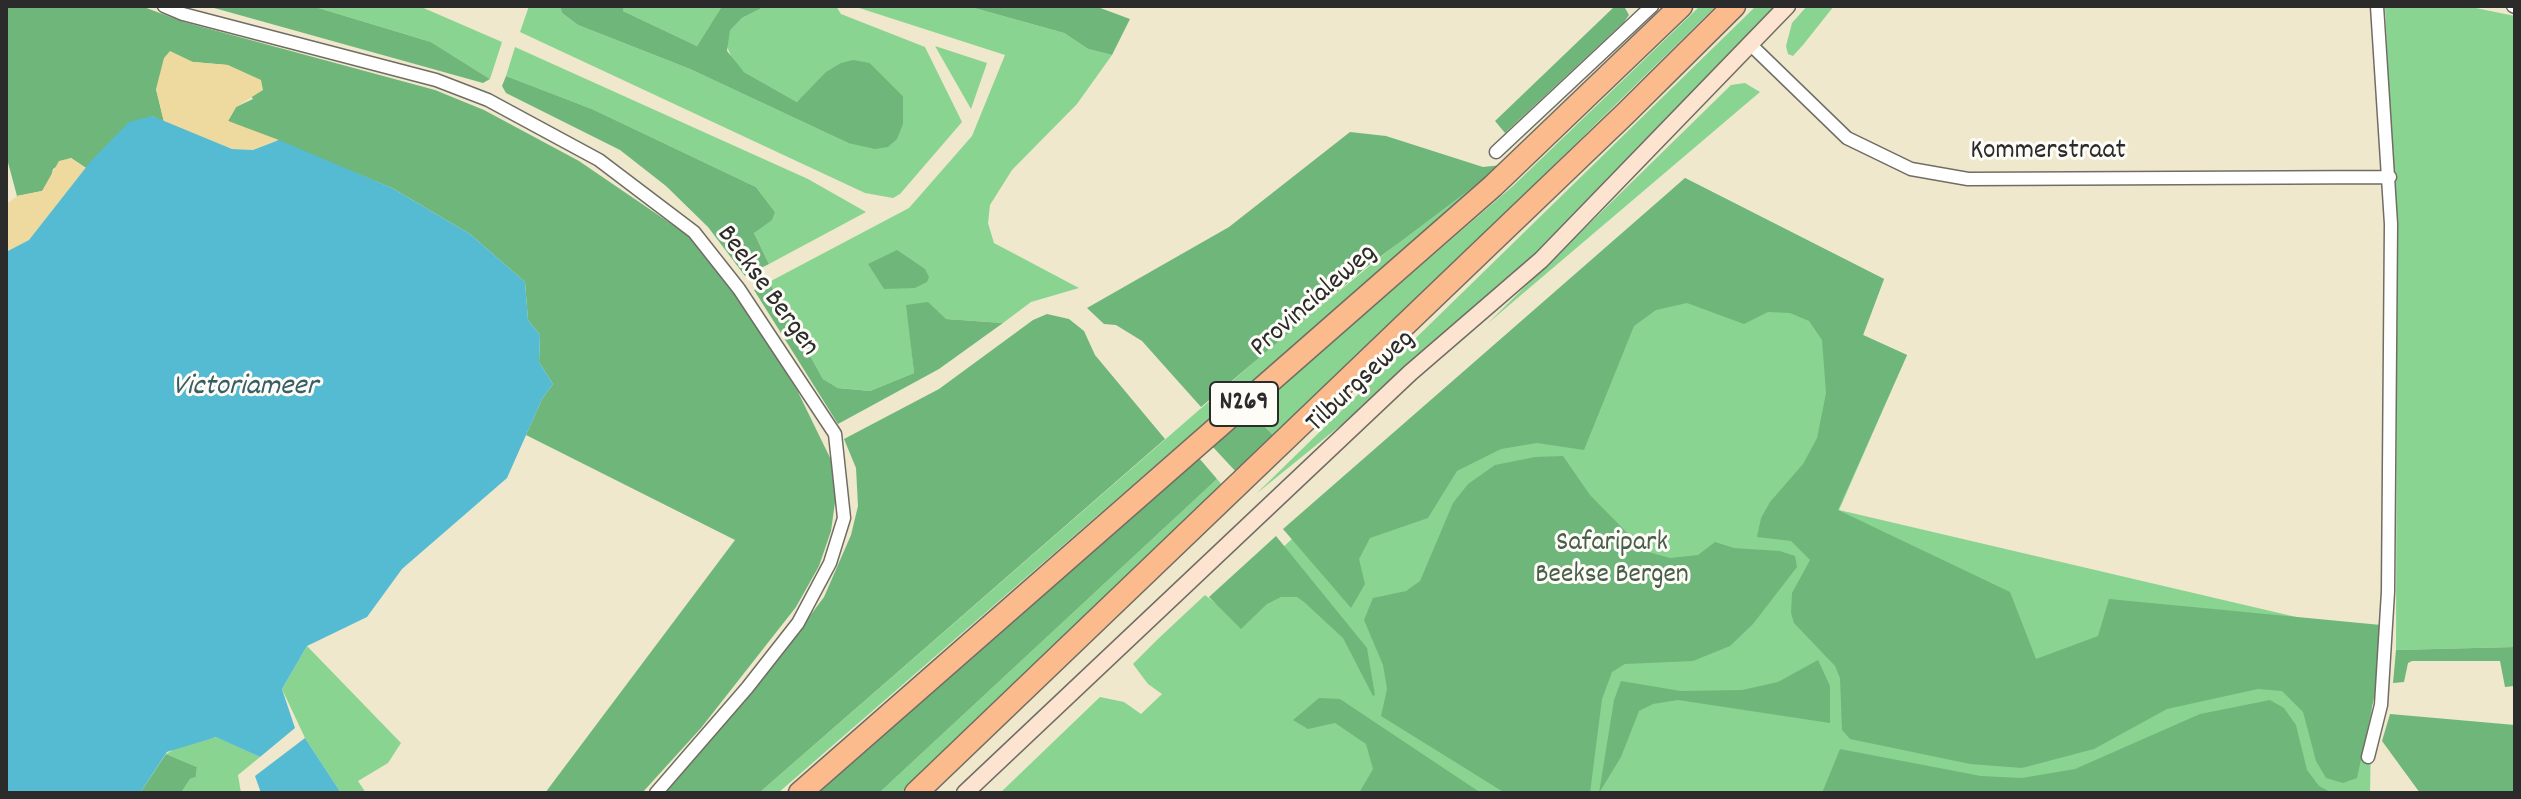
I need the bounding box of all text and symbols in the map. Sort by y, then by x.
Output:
street label: Kommerstraat [1970,136,2126,170]
street label: Beekse Bergen [707,220,825,364]
street label: Provincialeweg [1245,238,1385,366]
street label: Tilburgseweg [1301,324,1423,442]
water label: Victoriameer [172,371,318,407]
road number: N269 [1210,382,1278,426]
park label: Safaripark Beekse Bergen [1535,528,1689,594]

